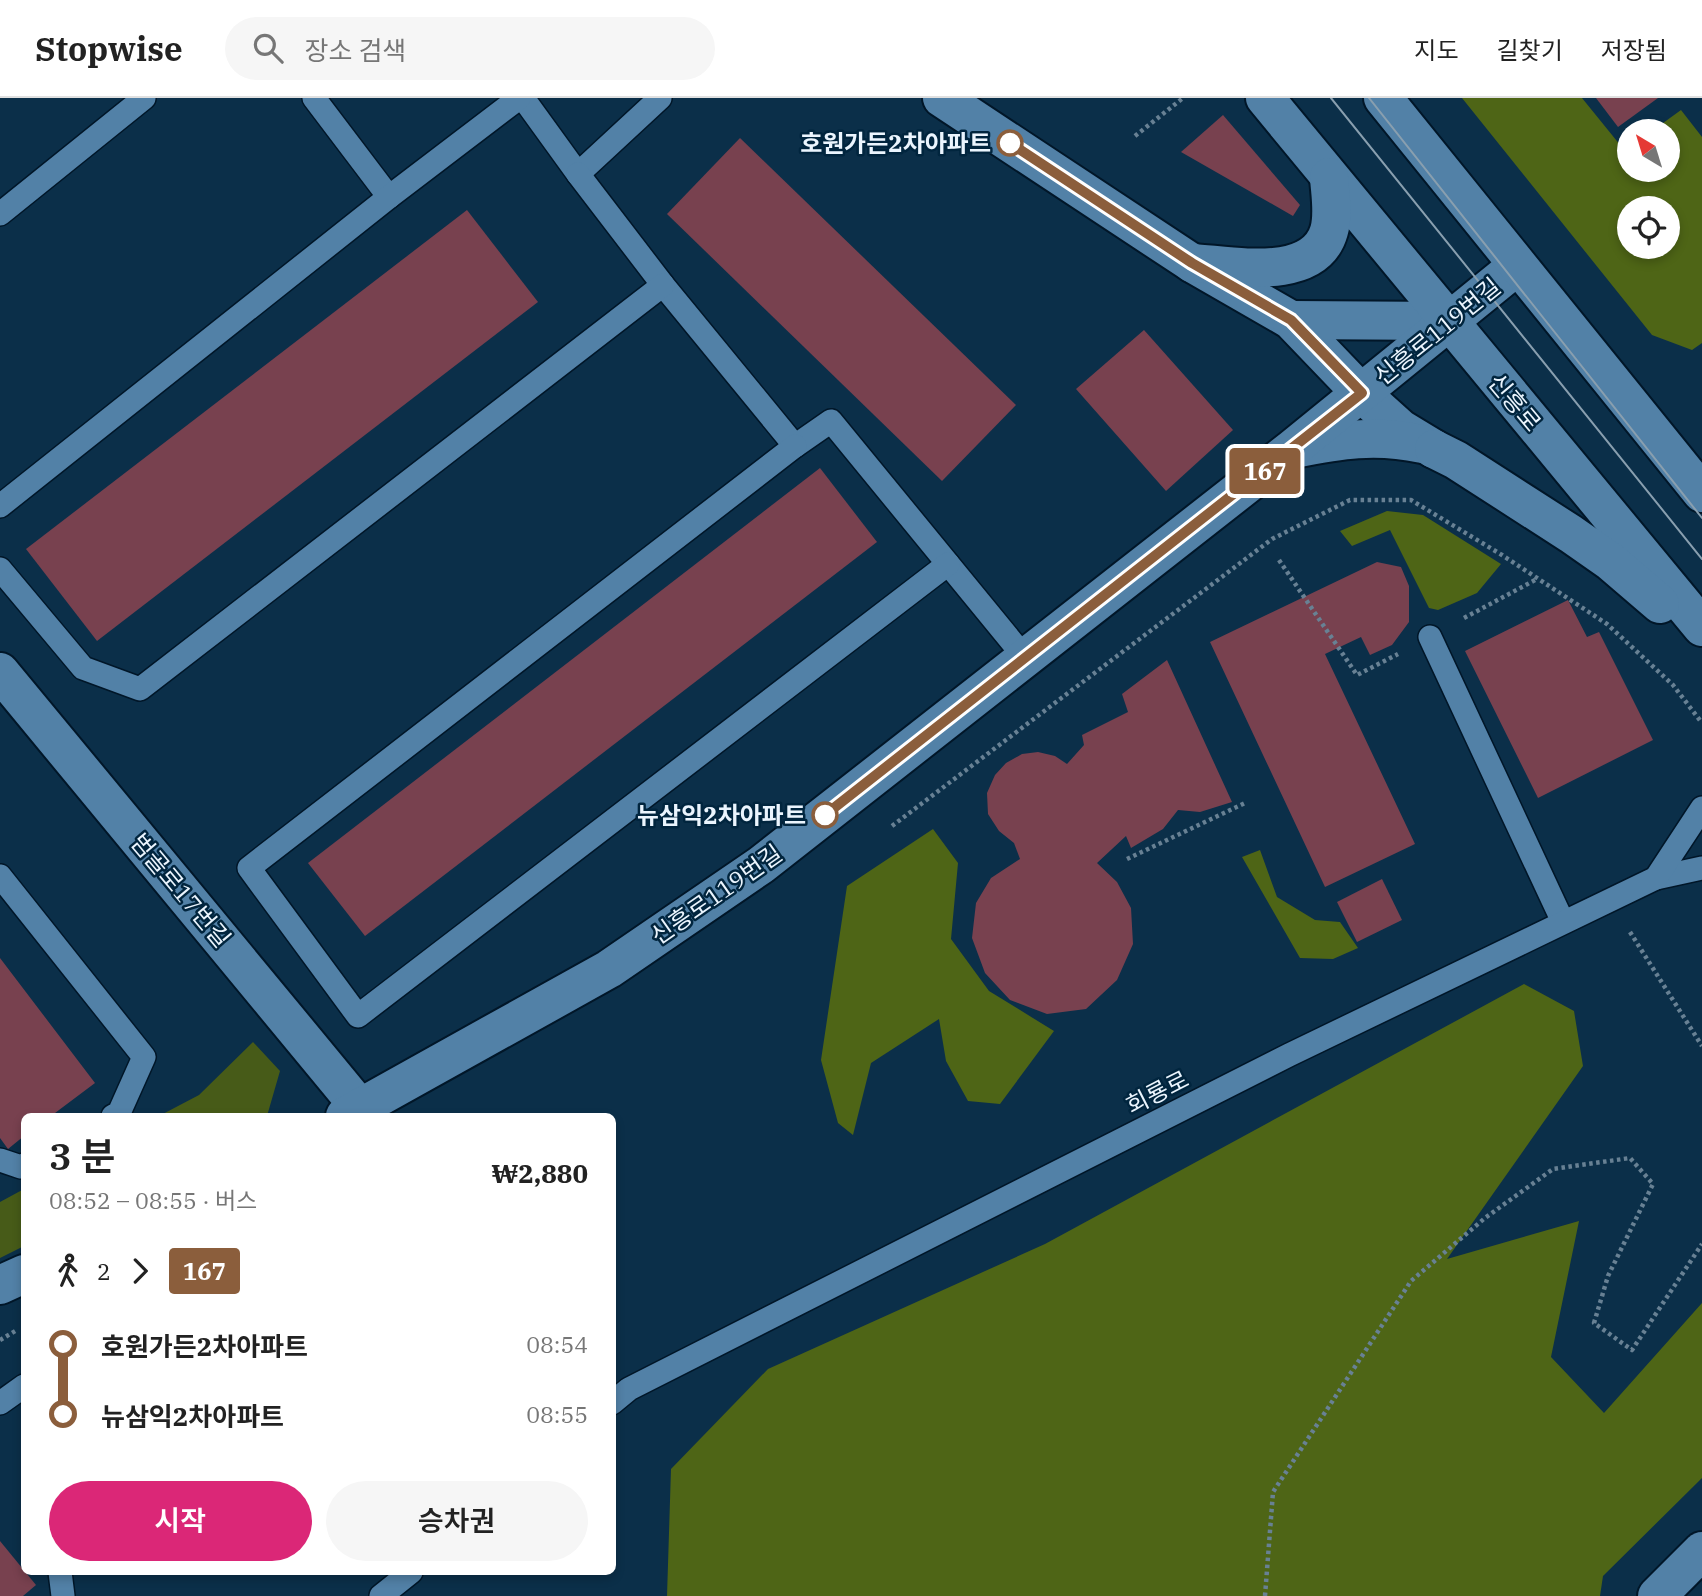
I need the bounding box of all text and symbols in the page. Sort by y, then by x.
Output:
search box [225,17,715,80]
text: Stopwise [35,27,183,70]
icon: search [249,29,287,67]
text: 장소 검색 [305,33,406,67]
text: 지도 [1414,34,1459,66]
text: 길찾기 [1497,34,1563,66]
text: 저장됨 [1601,34,1667,66]
north arrow [1617,119,1680,182]
map controls [1617,119,1680,259]
place label: 호원가든2차아파트 [800,127,991,159]
marker: 호원가든2차아파트 [997,130,1023,156]
button: locate [1617,196,1680,259]
street label: 신흥로119번길 [1367,270,1507,392]
street label: 신흥로 [1481,366,1549,438]
line badge: 167 [1225,448,1305,494]
text: 167 [1243,455,1287,487]
place label: 뉴삼익2차아파트 [637,799,806,831]
marker: 뉴삼익2차아파트 [812,802,838,828]
street label: 범골로17번길 [124,826,238,954]
street label: 신흥로119번길 [644,837,788,951]
street label: 회룡로 [1120,1063,1194,1121]
text: 3 분 [49,1131,116,1180]
text: ₩2,880 [492,1156,588,1190]
text: 08:52 – 08:55 · 버스 [49,1185,257,1215]
icon: walk [49,1252,87,1290]
icon: forward [121,1252,159,1290]
text: 167 [183,1255,226,1287]
text: 2 [97,1256,111,1286]
text: 호원가든2차아파트 [101,1329,308,1363]
text: 08:54 [526,1329,588,1359]
text: 뉴삼익2차아파트 [101,1399,284,1433]
text: 08:55 [526,1399,588,1429]
button: 시작 [49,1481,312,1561]
button: 승차권 [326,1481,588,1561]

